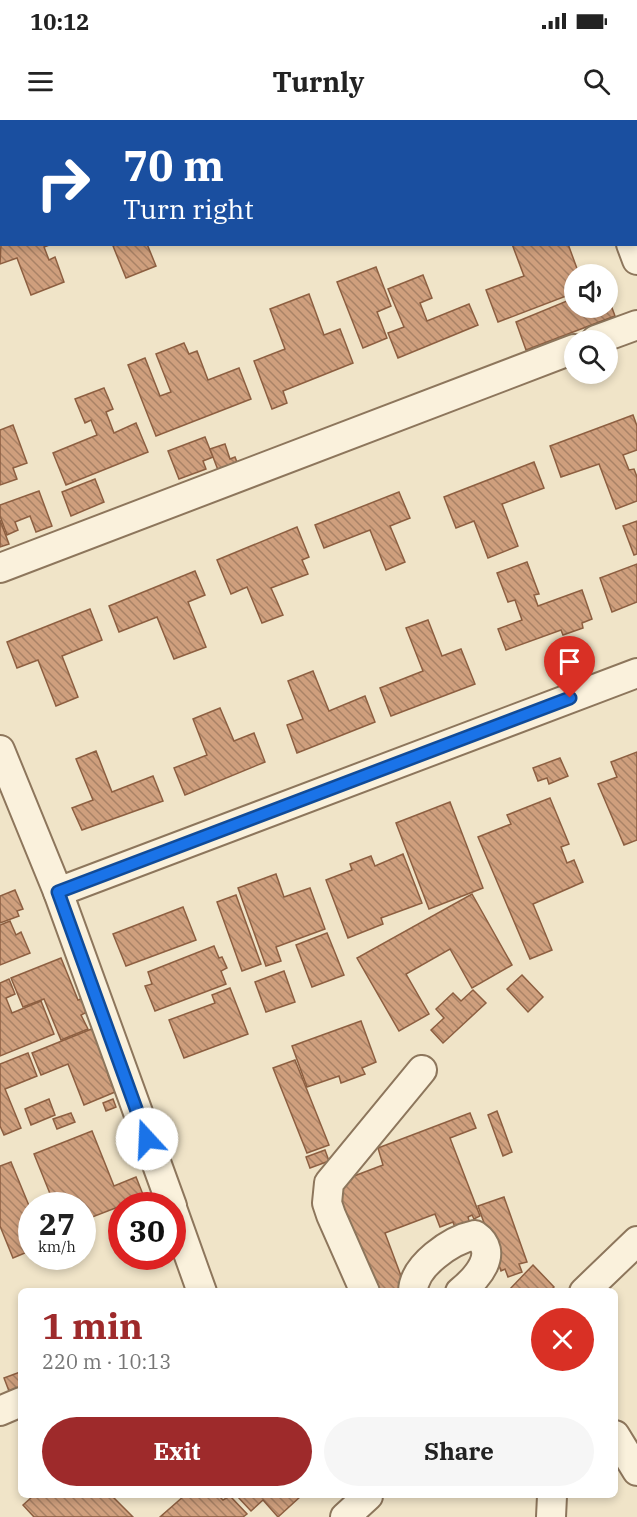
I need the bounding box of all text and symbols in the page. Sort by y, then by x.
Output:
text: 10:12 [30,7,89,36]
text: Turnly [273,64,364,99]
icon: menu [24,65,57,98]
icon: search [580,65,613,98]
text: 70 m [123,138,224,193]
icon: right [24,144,102,222]
text: Turn right [123,191,254,226]
map controls [564,264,618,384]
button: sound [564,264,618,318]
button: search [564,330,618,384]
pin [544,636,595,698]
icon: arrive [553,645,586,678]
position arrow [115,1107,179,1171]
speed limit sign: 30 [108,1192,186,1270]
text: 27 [39,1204,75,1243]
text: km/h [38,1237,76,1256]
text: 1 min [42,1302,143,1349]
button: close [531,1308,594,1371]
text: 220 m · 10:13 [42,1348,171,1375]
button: Exit [42,1417,312,1486]
button: Share [324,1417,594,1486]

